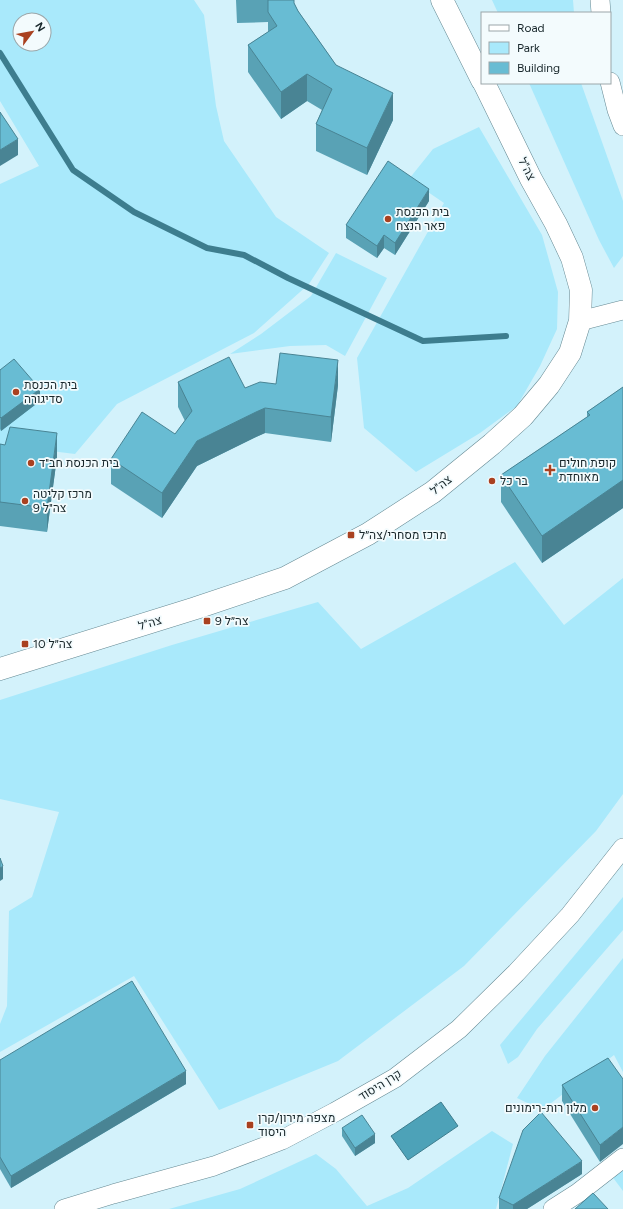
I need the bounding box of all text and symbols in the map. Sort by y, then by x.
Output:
north arrow [12,12,52,52]
legend [481,12,611,84]
text: N [32,20,48,34]
text: Road [517,21,545,35]
text: Park [517,41,540,55]
text: Building [517,61,560,75]
street label: צה"ל [515,155,539,183]
place label: בית הכנסת פאר הנצח [396,205,450,233]
marker: בית הכנסת פאר הנצח [383,214,393,224]
place label: בית הכנסת סדיגורה [24,378,78,406]
marker: בית הכנסת סדיגורה [11,387,21,397]
place label: בית הכנסת חב"ד [39,456,120,470]
place label: קופת חולים מאוחדת [559,456,616,484]
marker: בית הכנסת חב"ד [26,458,36,468]
marker: קופת חולים מאוחדת [544,464,556,476]
street label: צה"ל [427,472,455,498]
place label: בר כל [500,474,528,488]
marker: בר כל [487,476,497,486]
place label: מרכז קליטה צה"ל 9 [33,487,92,515]
marker: מרכז קליטה צה"ל 9 [20,496,30,506]
place label: מרכז מסחרי/צה״ל [359,528,447,542]
marker: מרכז מסחרי/צה״ל [346,530,356,540]
street label: צה"ל [137,613,164,633]
place label: צה״ל 9 [215,614,249,628]
marker: צה״ל 9 [202,616,212,626]
place label: צה״ל 10 [33,637,73,651]
marker: צה״ל 10 [20,639,30,649]
street label: קרן היסוד [356,1066,404,1104]
place label: מלון רות-רימונים [505,1101,587,1115]
marker: מלון רות-רימונים [590,1103,600,1113]
place label: מצפה מירון/קרן היסוד [258,1111,335,1139]
marker: מצפה מירון/קרן היסוד [245,1120,255,1130]

